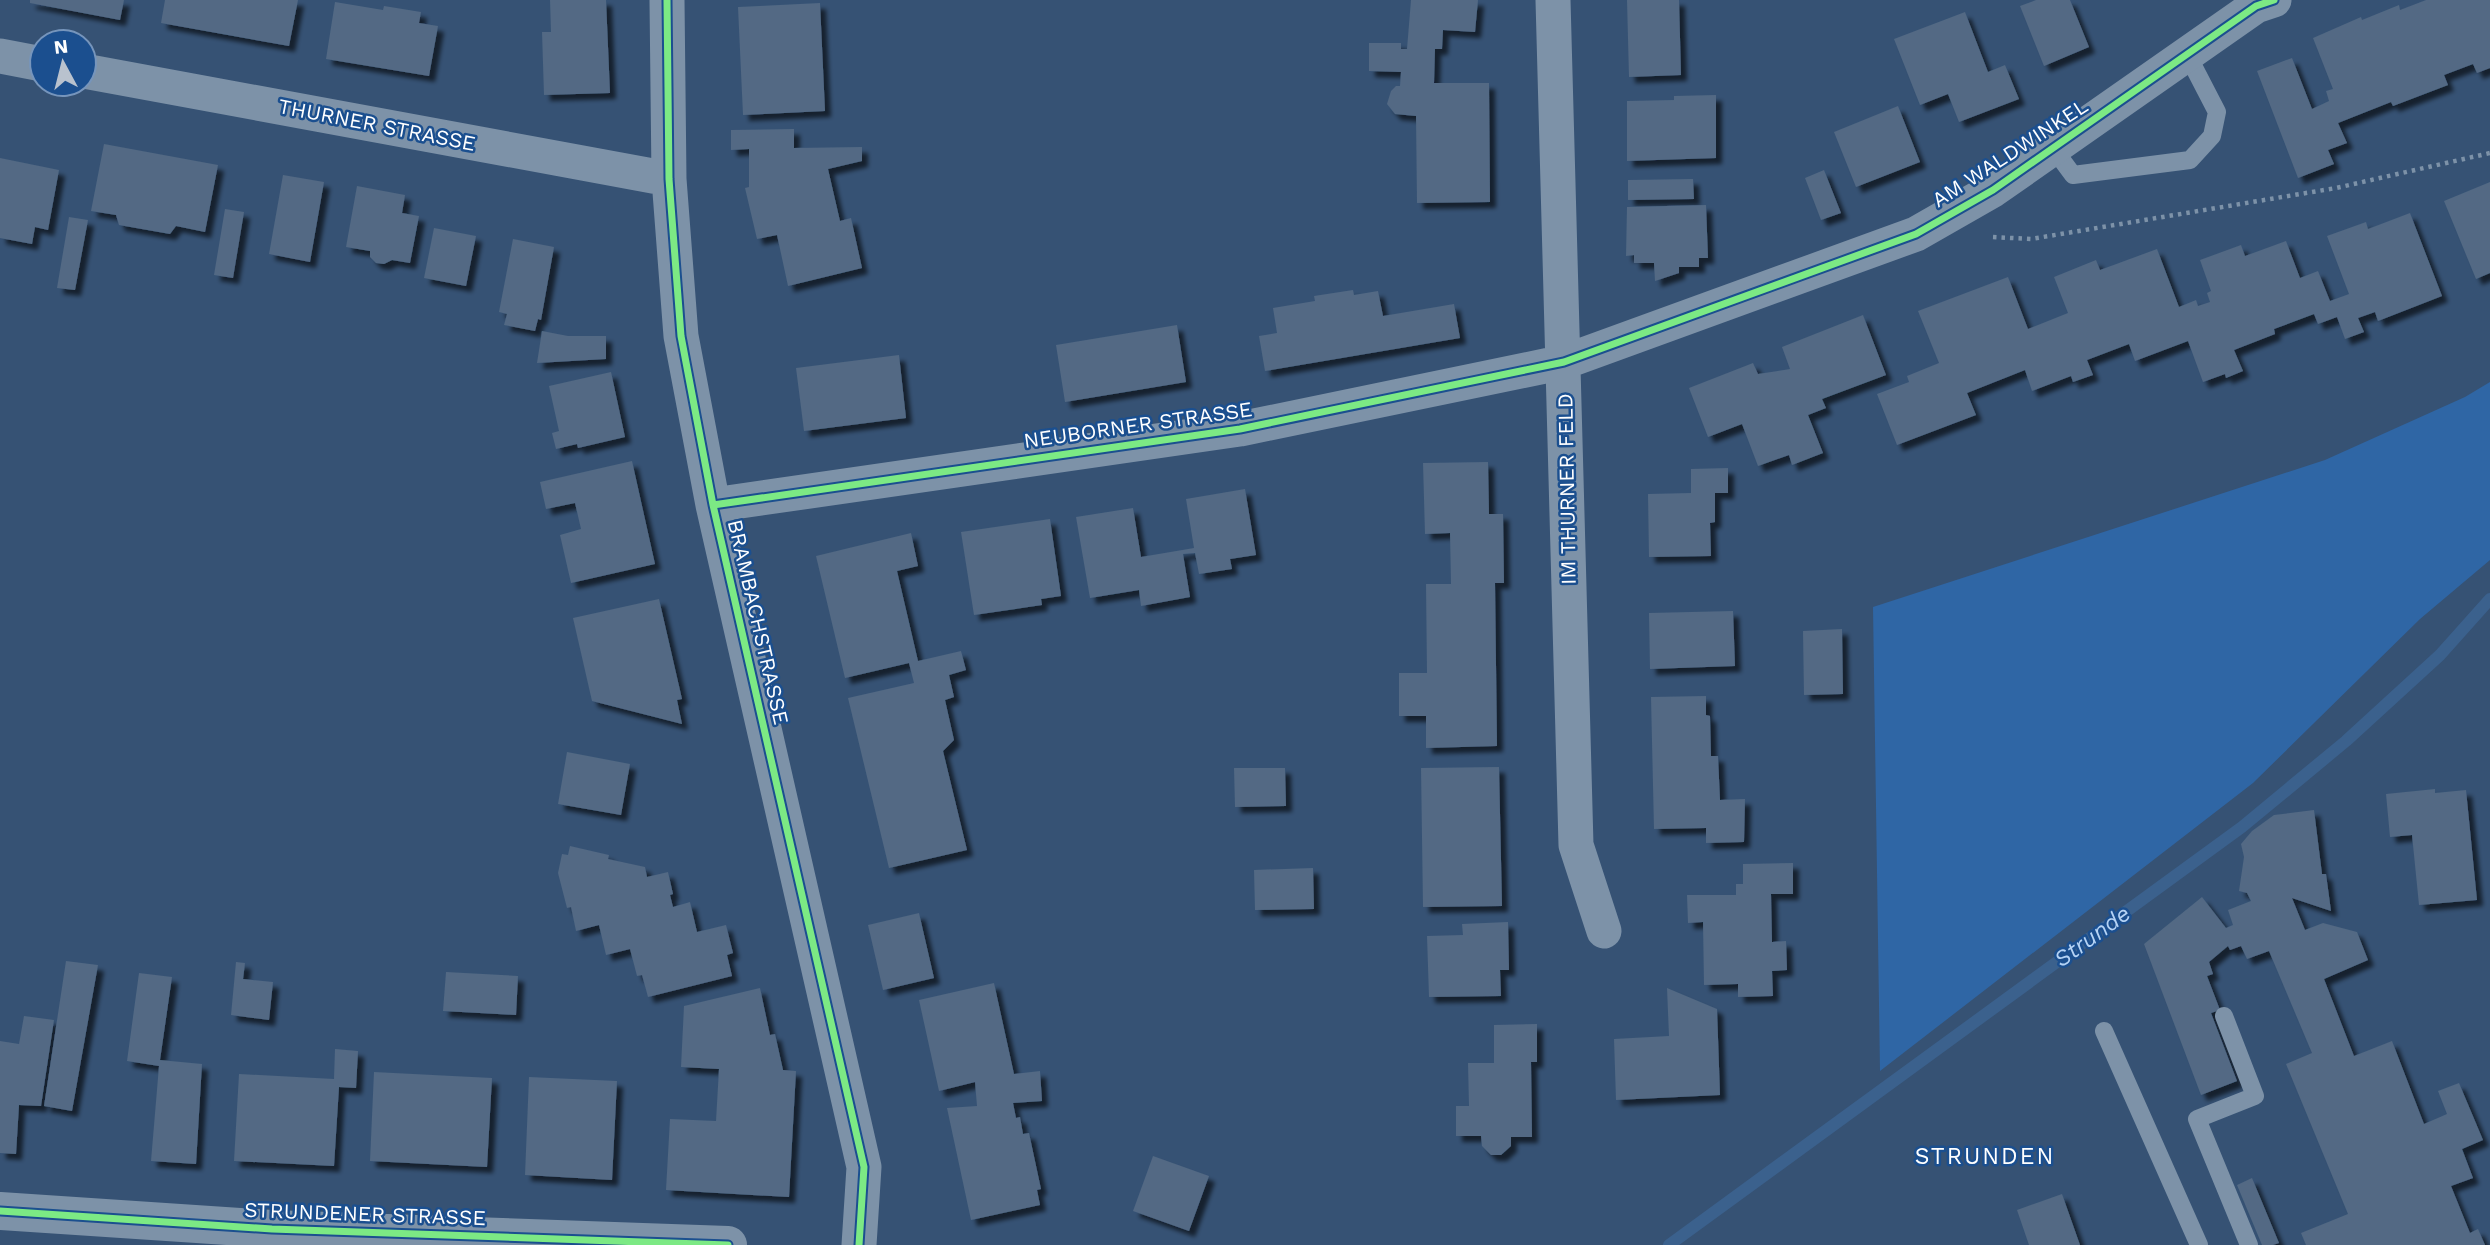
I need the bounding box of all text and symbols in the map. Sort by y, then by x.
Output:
north arrow [28,28,98,98]
text: N [53,34,69,59]
street label: THURNER STRASSE [276,93,478,156]
street label: AM WALDWINKEL [1927,93,2092,212]
street label: IM THURNER FELD [1552,393,1581,585]
street label: NEUBORNER STRASSE [1022,396,1254,453]
street label: BRAMBACHSTRASSE [723,517,794,727]
water label: Strunde [2049,900,2136,973]
district label: STRUNDEN [1915,1143,2055,1170]
street label: STRUNDENER STRASSE [244,1197,486,1230]

